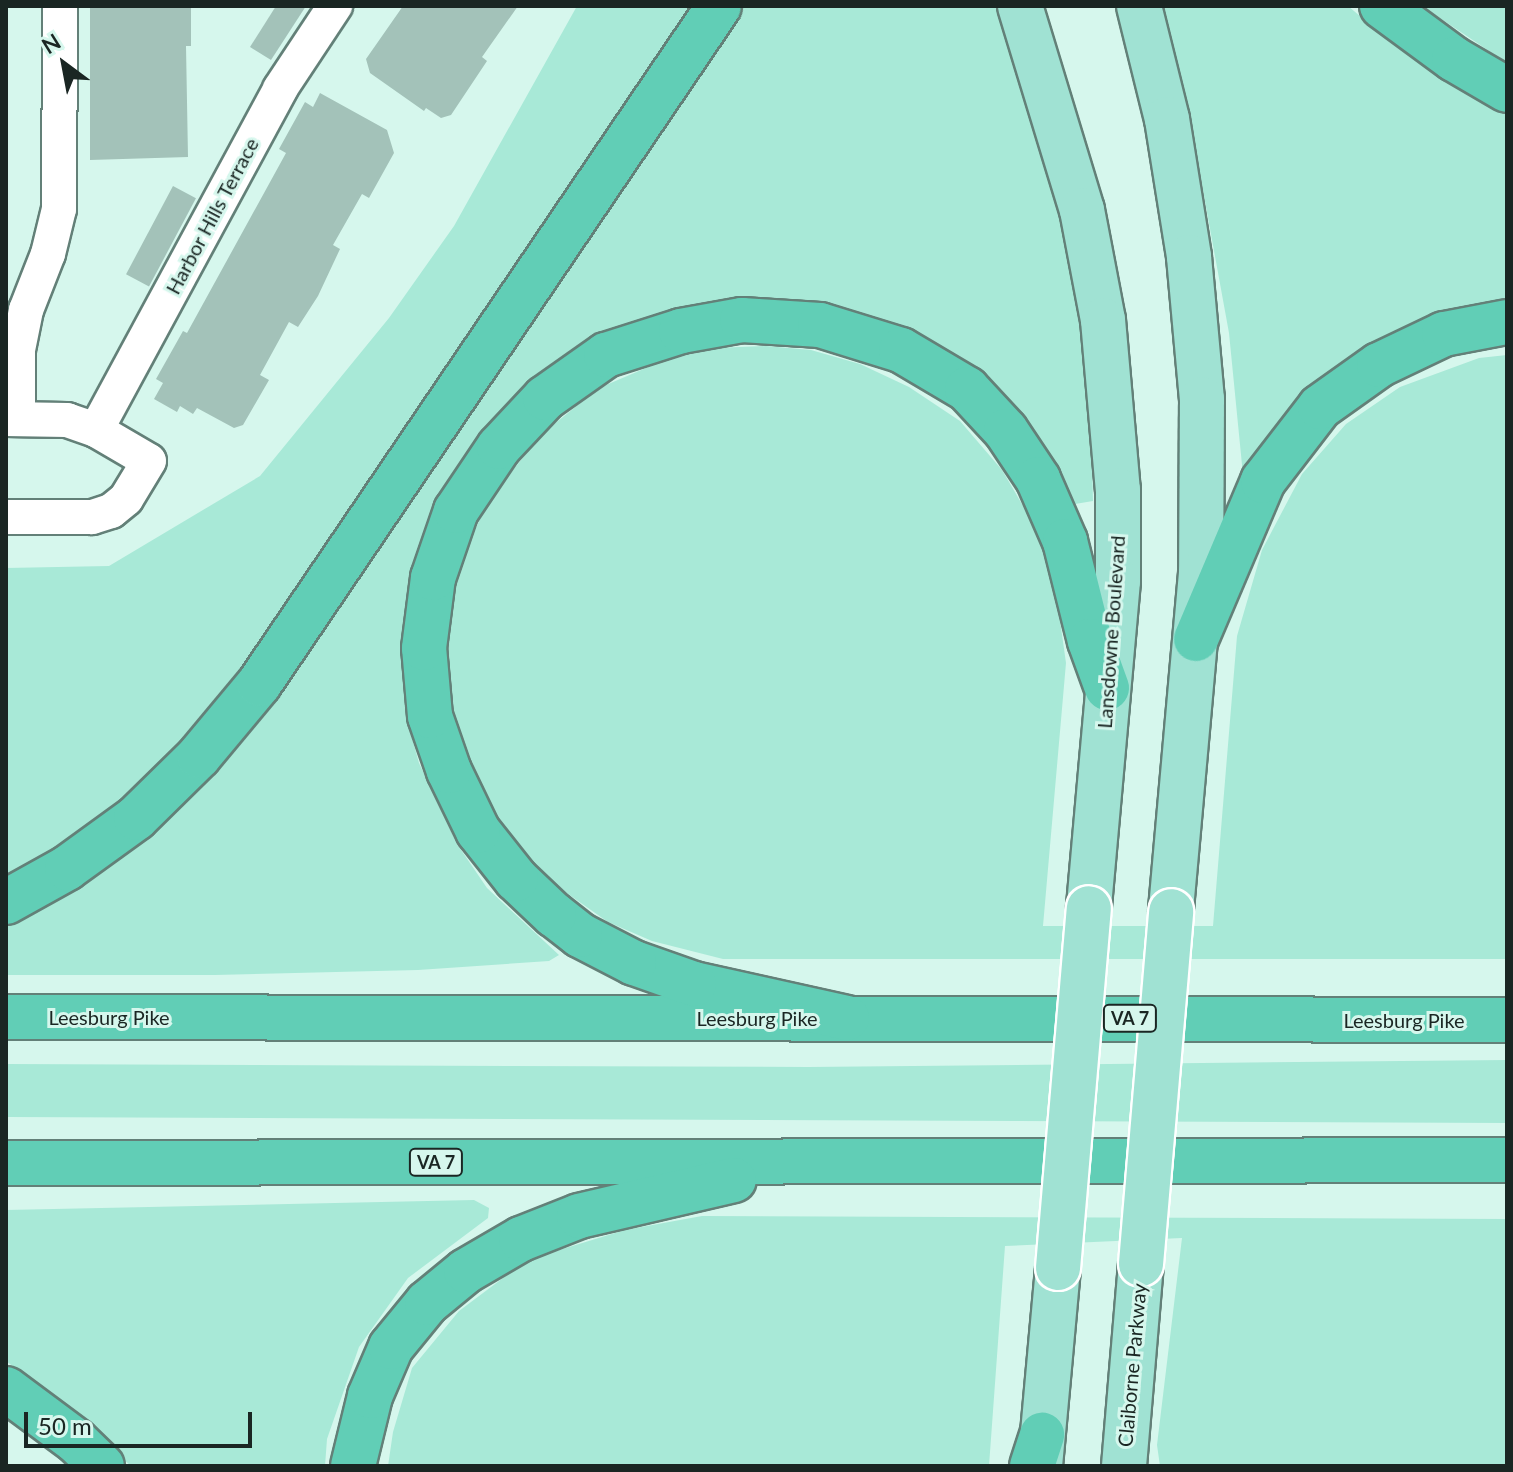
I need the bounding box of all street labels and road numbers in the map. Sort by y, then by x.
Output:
street label: Harbor Hills Terrace [160,133,264,299]
street label: Lansdowne Boulevard [1092,535,1130,729]
road number: VA 7 [1102,1004,1158,1032]
street label: Leesburg Pike [48,1005,170,1029]
street label: Leesburg Pike [696,1006,818,1030]
street label: Leesburg Pike [1343,1008,1465,1032]
road number: VA 7 [408,1148,464,1176]
street label: Claiborne Parkway [1113,1282,1151,1448]

